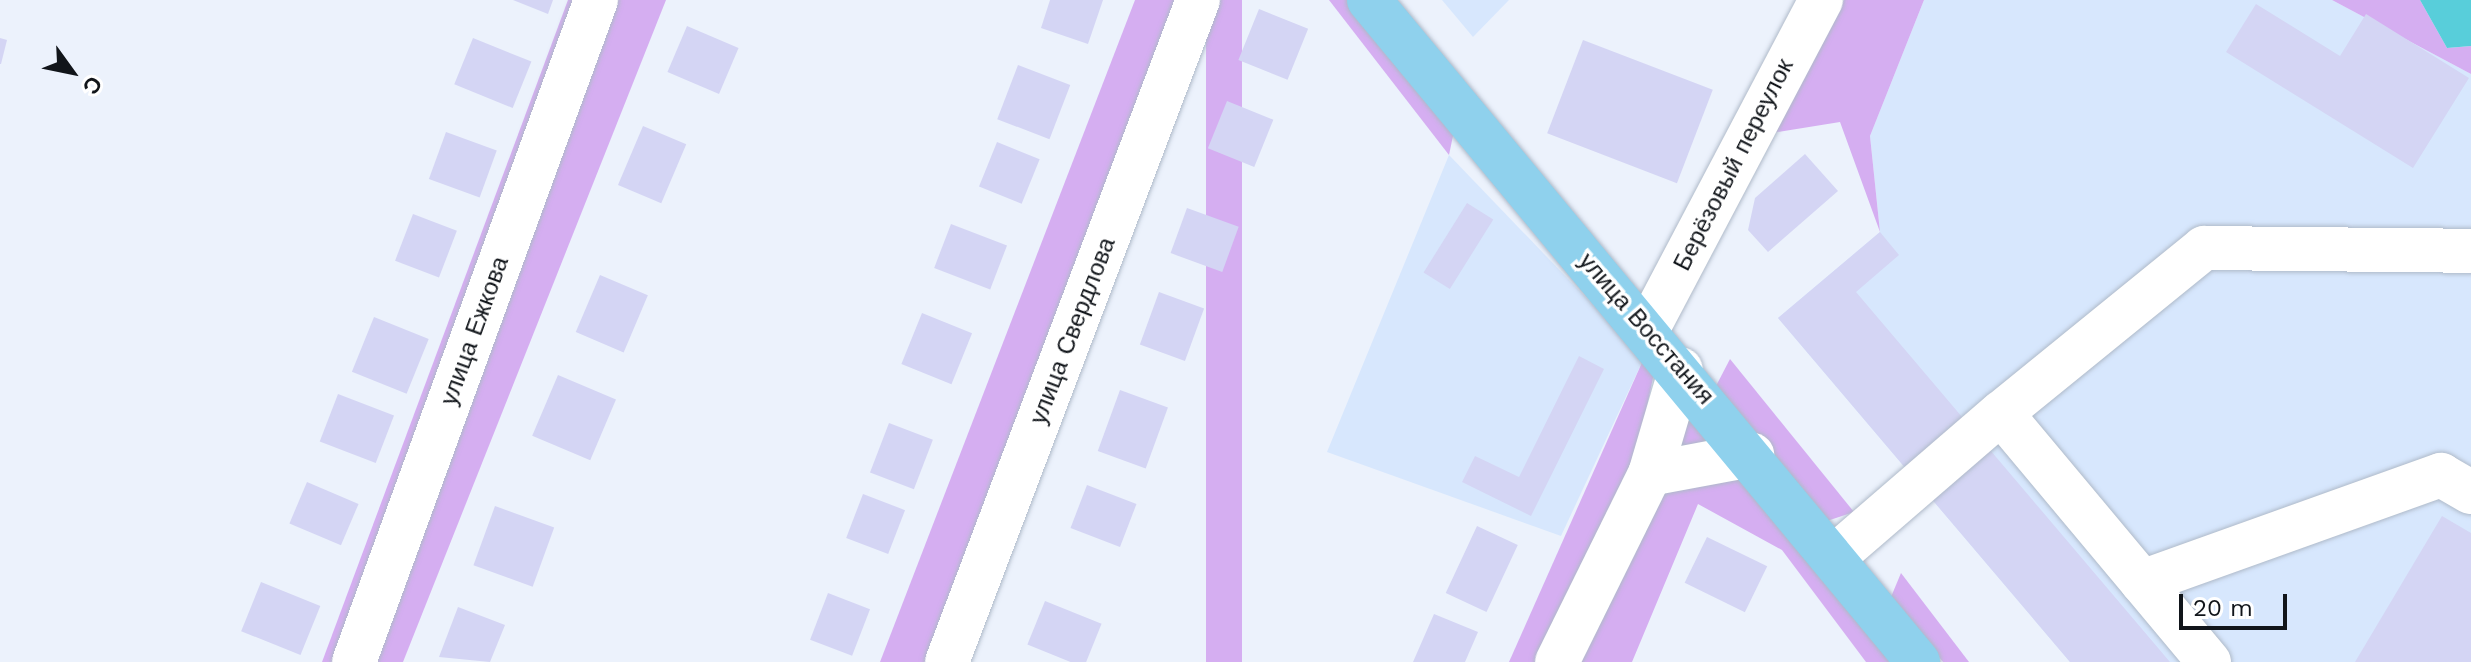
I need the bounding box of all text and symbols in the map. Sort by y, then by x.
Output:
north arrow [32,32,112,112]
street label: Берёзовый переулок [1668,54,1800,276]
text: С [78,72,107,99]
street label: улица Свердлова [1024,234,1122,428]
street label: улица Восстания [1572,247,1720,411]
street label: улица Ежкова [435,253,515,409]
scale bar [2183,578,2291,628]
text: 20 m [2193,594,2253,622]

